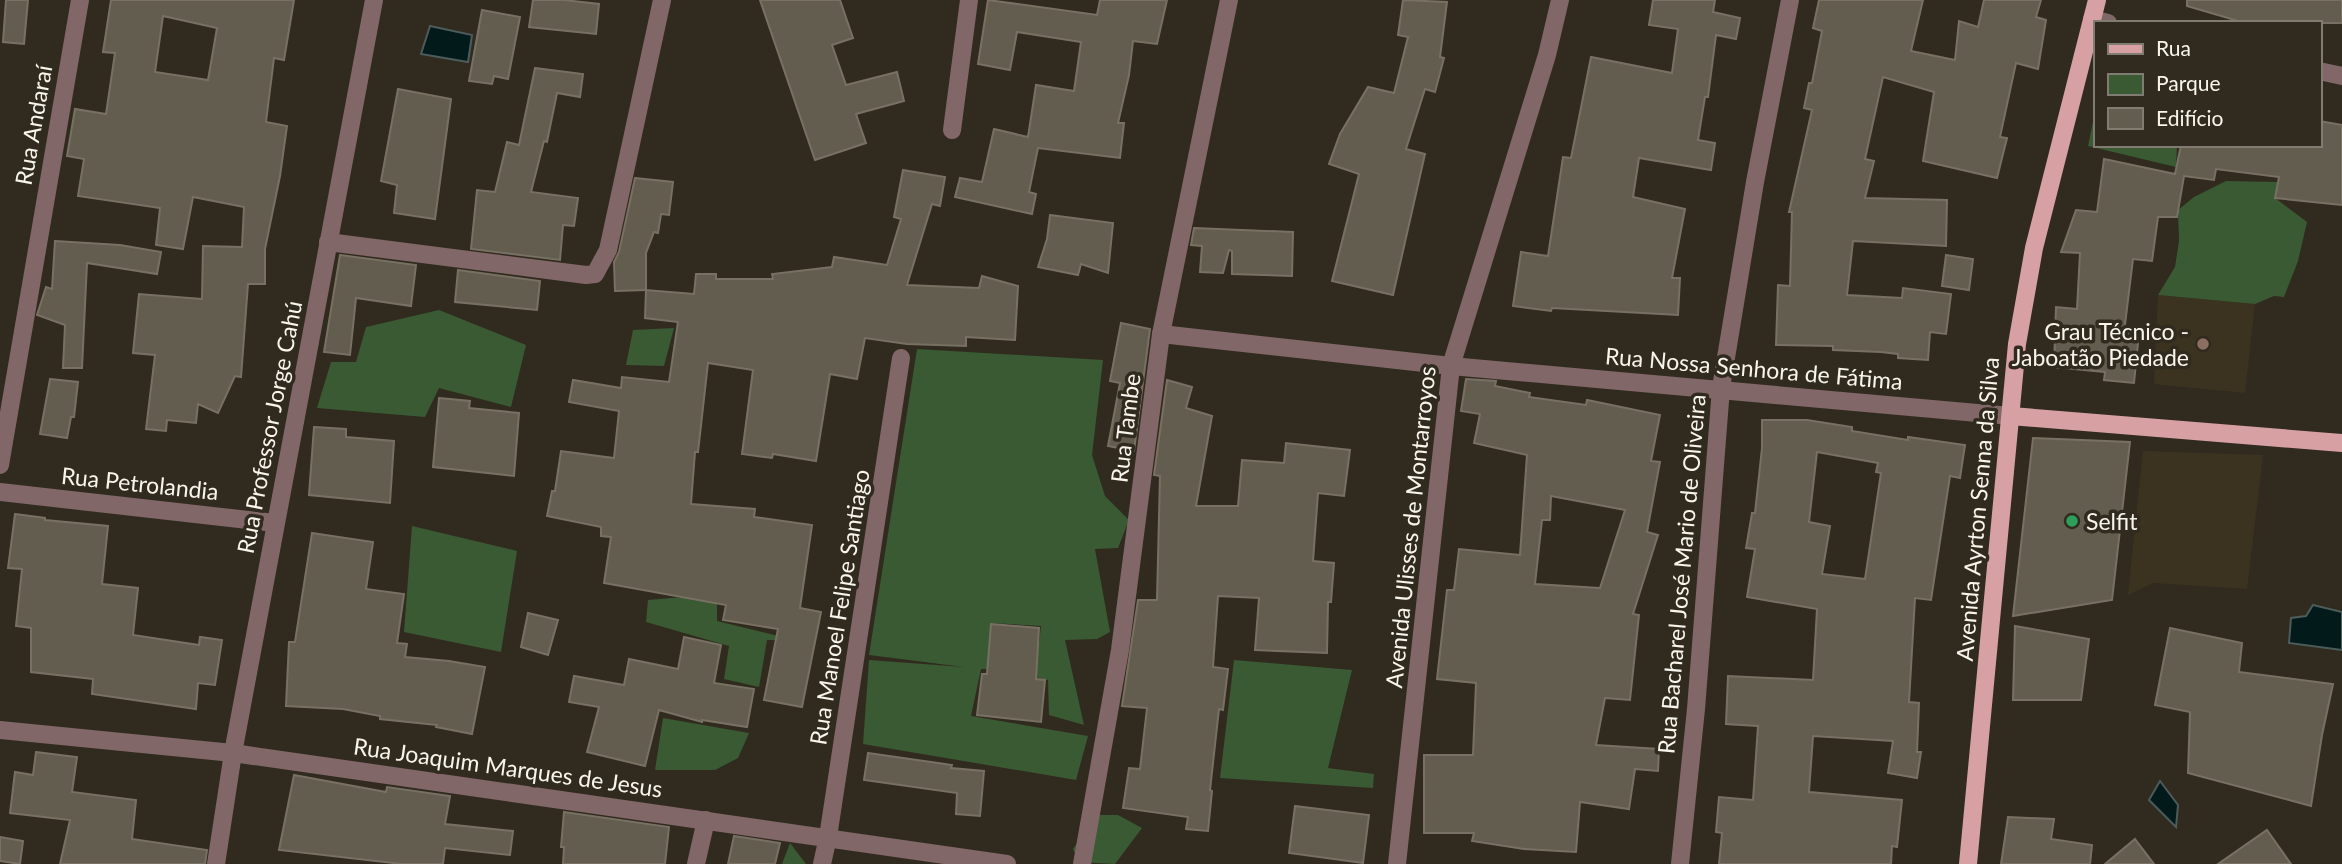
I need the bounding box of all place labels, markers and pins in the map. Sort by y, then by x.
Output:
place label: Grau Técnico - Jaboatão Piedade [2012,317,2189,371]
marker: Grau Técnico - Jaboatão Piedade [2195,336,2211,352]
place label: Selfit [2086,507,2138,535]
marker: Selfit [2064,513,2080,529]

